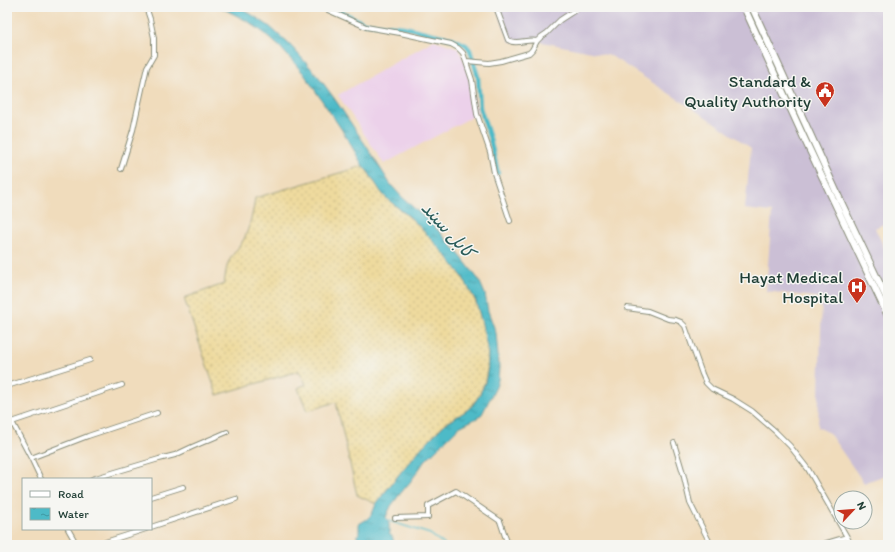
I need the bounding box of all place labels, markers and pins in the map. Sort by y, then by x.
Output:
place label: Standard & Quality Authority [684,71,811,111]
public building icon: Standard & Quality Authority [814,80,836,108]
place label: Hayat Medical Hospital [739,267,843,307]
hospital icon: Hayat Medical Hospital [846,276,868,304]

